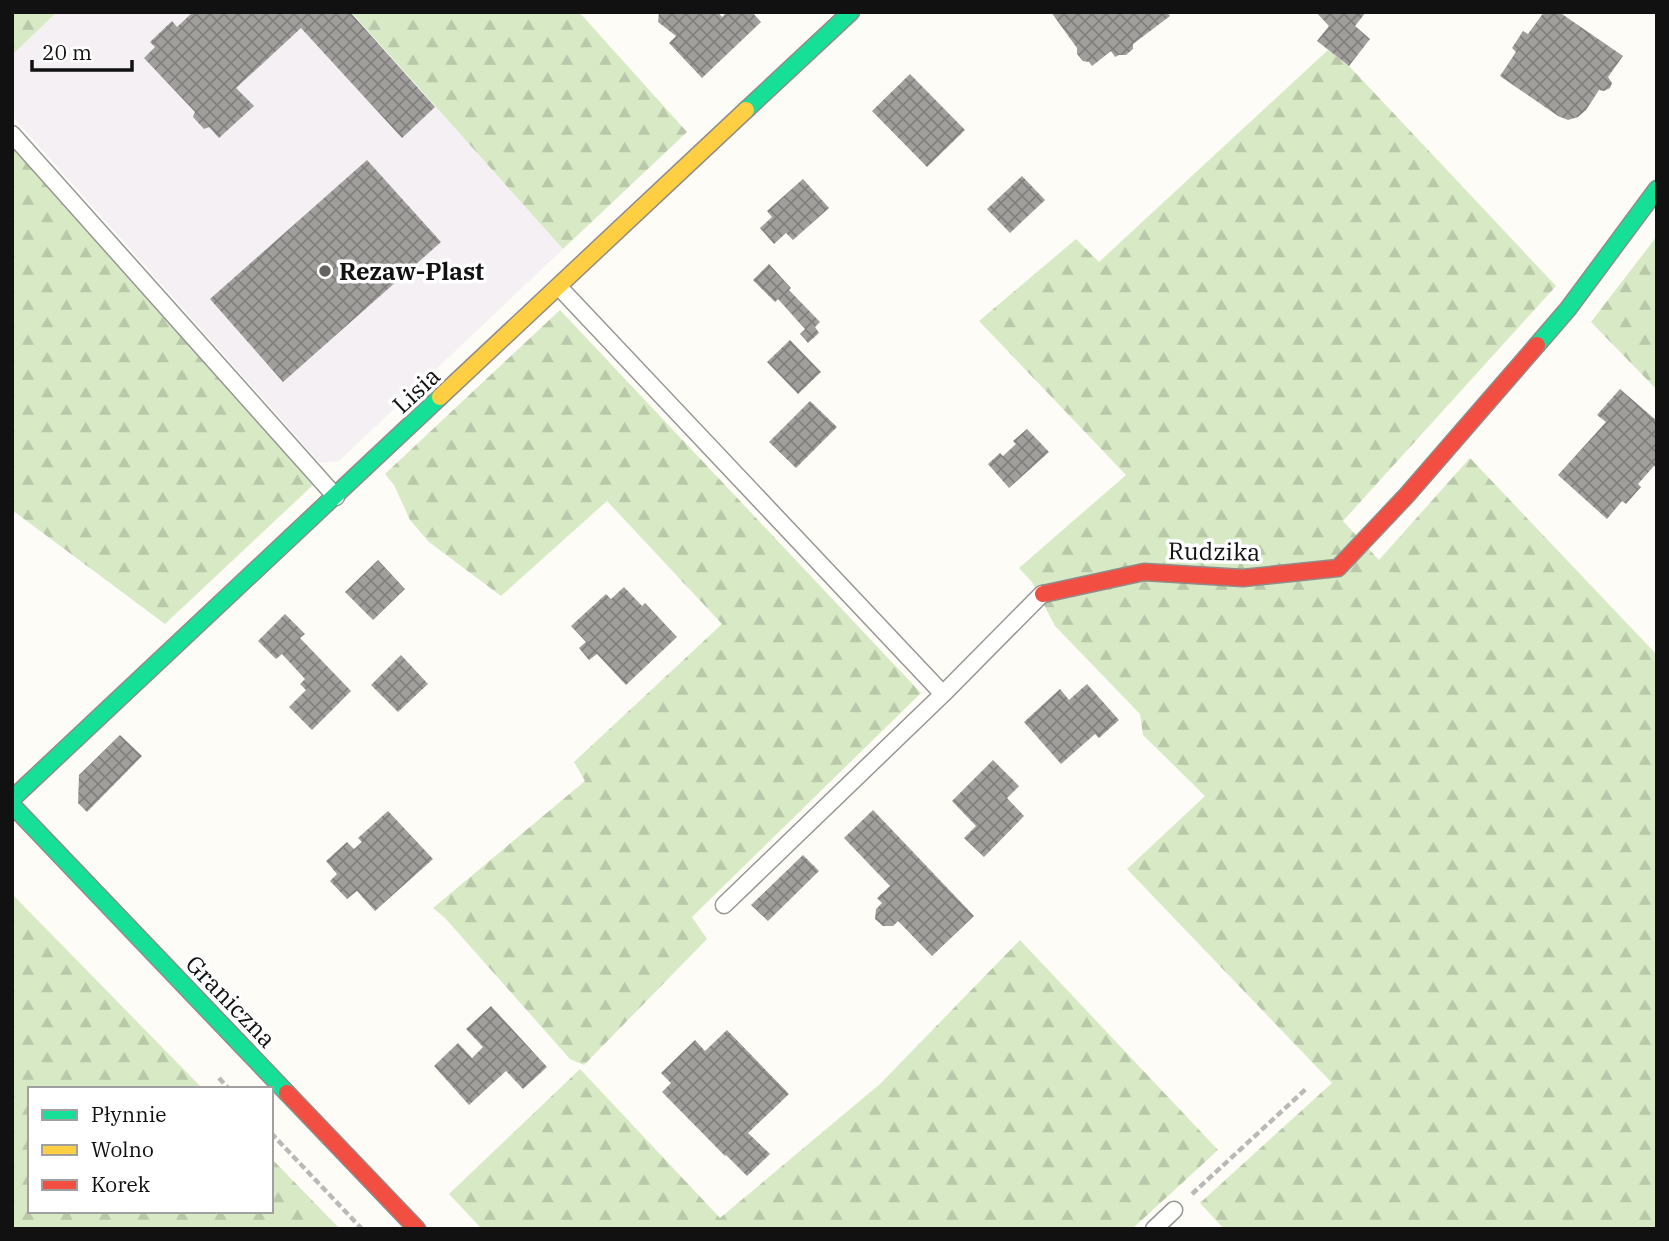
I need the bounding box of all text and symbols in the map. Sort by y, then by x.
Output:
scale bar [32,28,131,72]
text: 20 m [42,38,92,66]
place label: Rezaw-Plast [339,255,484,287]
marker: Rezaw-Plast [317,263,333,279]
street label: Lisia [385,360,447,420]
street label: Rudzika [1168,534,1260,568]
street label: Graniczna [179,948,283,1054]
legend [28,1087,273,1213]
text: Płynnie [91,1100,167,1128]
text: Wolno [91,1135,154,1163]
text: Korek [91,1170,151,1198]

